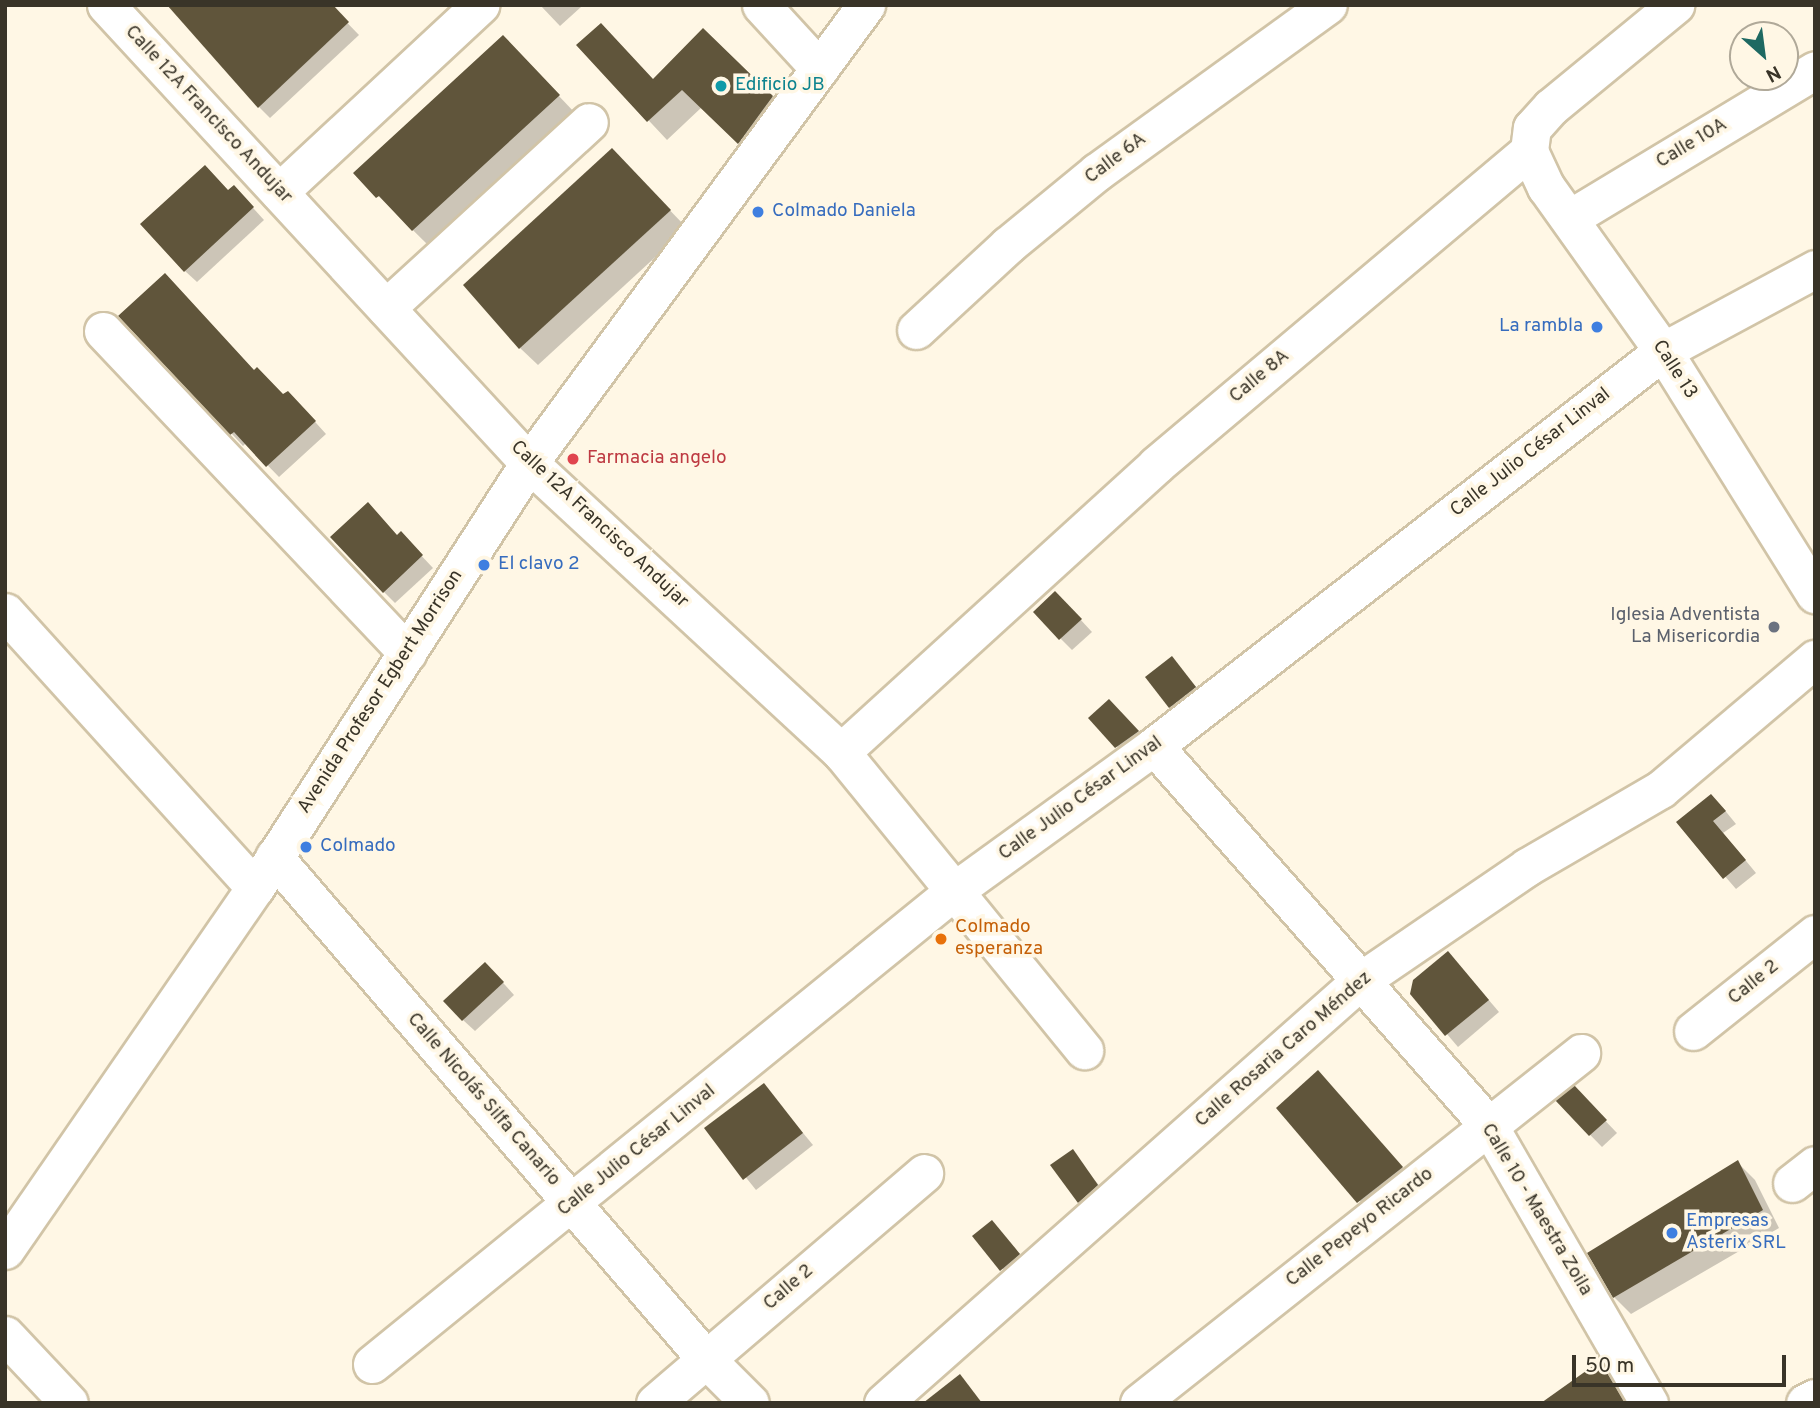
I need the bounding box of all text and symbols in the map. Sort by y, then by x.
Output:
street label: Calle 12A Francisco Andujar [119,21,297,209]
north arrow [1729,21,1799,91]
text: N [1761,59,1785,87]
place label: Edificio JB [735,75,825,97]
marker: Edificio JB [713,78,729,94]
street label: Calle 10A [1652,114,1732,174]
street label: Calle 6A [1081,129,1151,189]
place label: Colmado Daniela [772,201,916,223]
marker: Colmado Daniela [750,204,766,220]
place label: La rambla [1499,316,1583,338]
marker: La rambla [1589,319,1605,335]
street label: Calle 13 [1647,336,1701,404]
street label: Calle 8A [1225,345,1295,409]
street label: Calle Julio César Linval [1446,383,1616,523]
street label: Calle 12A Francisco Andujar [505,436,693,614]
place label: Farmacia angelo [587,448,727,470]
marker: Farmacia angelo [565,451,581,467]
place label: El clavo 2 [498,554,580,576]
marker: El clavo 2 [476,557,492,573]
street label: Avenida Profesor Egbert Morrison [293,566,469,818]
place label: Iglesia Adventista La Misericordia [1610,605,1760,649]
marker: Iglesia Adventista La Misericordia [1766,619,1782,635]
street label: Calle Julio César Linval [995,732,1167,866]
place label: Colmado [320,836,396,858]
marker: Colmado [298,839,314,855]
place label: Colmado esperanza [955,917,1043,961]
marker: Colmado esperanza [933,931,949,947]
street label: Calle 2 [1724,956,1784,1010]
street label: Calle Rosaria Caro Méndez [1191,967,1377,1133]
street label: Calle Nicolás Silfa Canario [402,1009,564,1191]
street label: Calle Julio César Linval [553,1080,721,1222]
street label: Calle 10 - Maestra Zoila [1476,1120,1596,1300]
street label: Calle Pepeyo Ricardo [1282,1163,1438,1293]
place label: Empresas Asterix SRL [1686,1211,1786,1255]
marker: Empresas Asterix SRL [1664,1225,1680,1241]
street label: Calle 2 [759,1260,819,1316]
scale bar [1575,1342,1788,1386]
text: 50 m [1585,1353,1634,1380]

